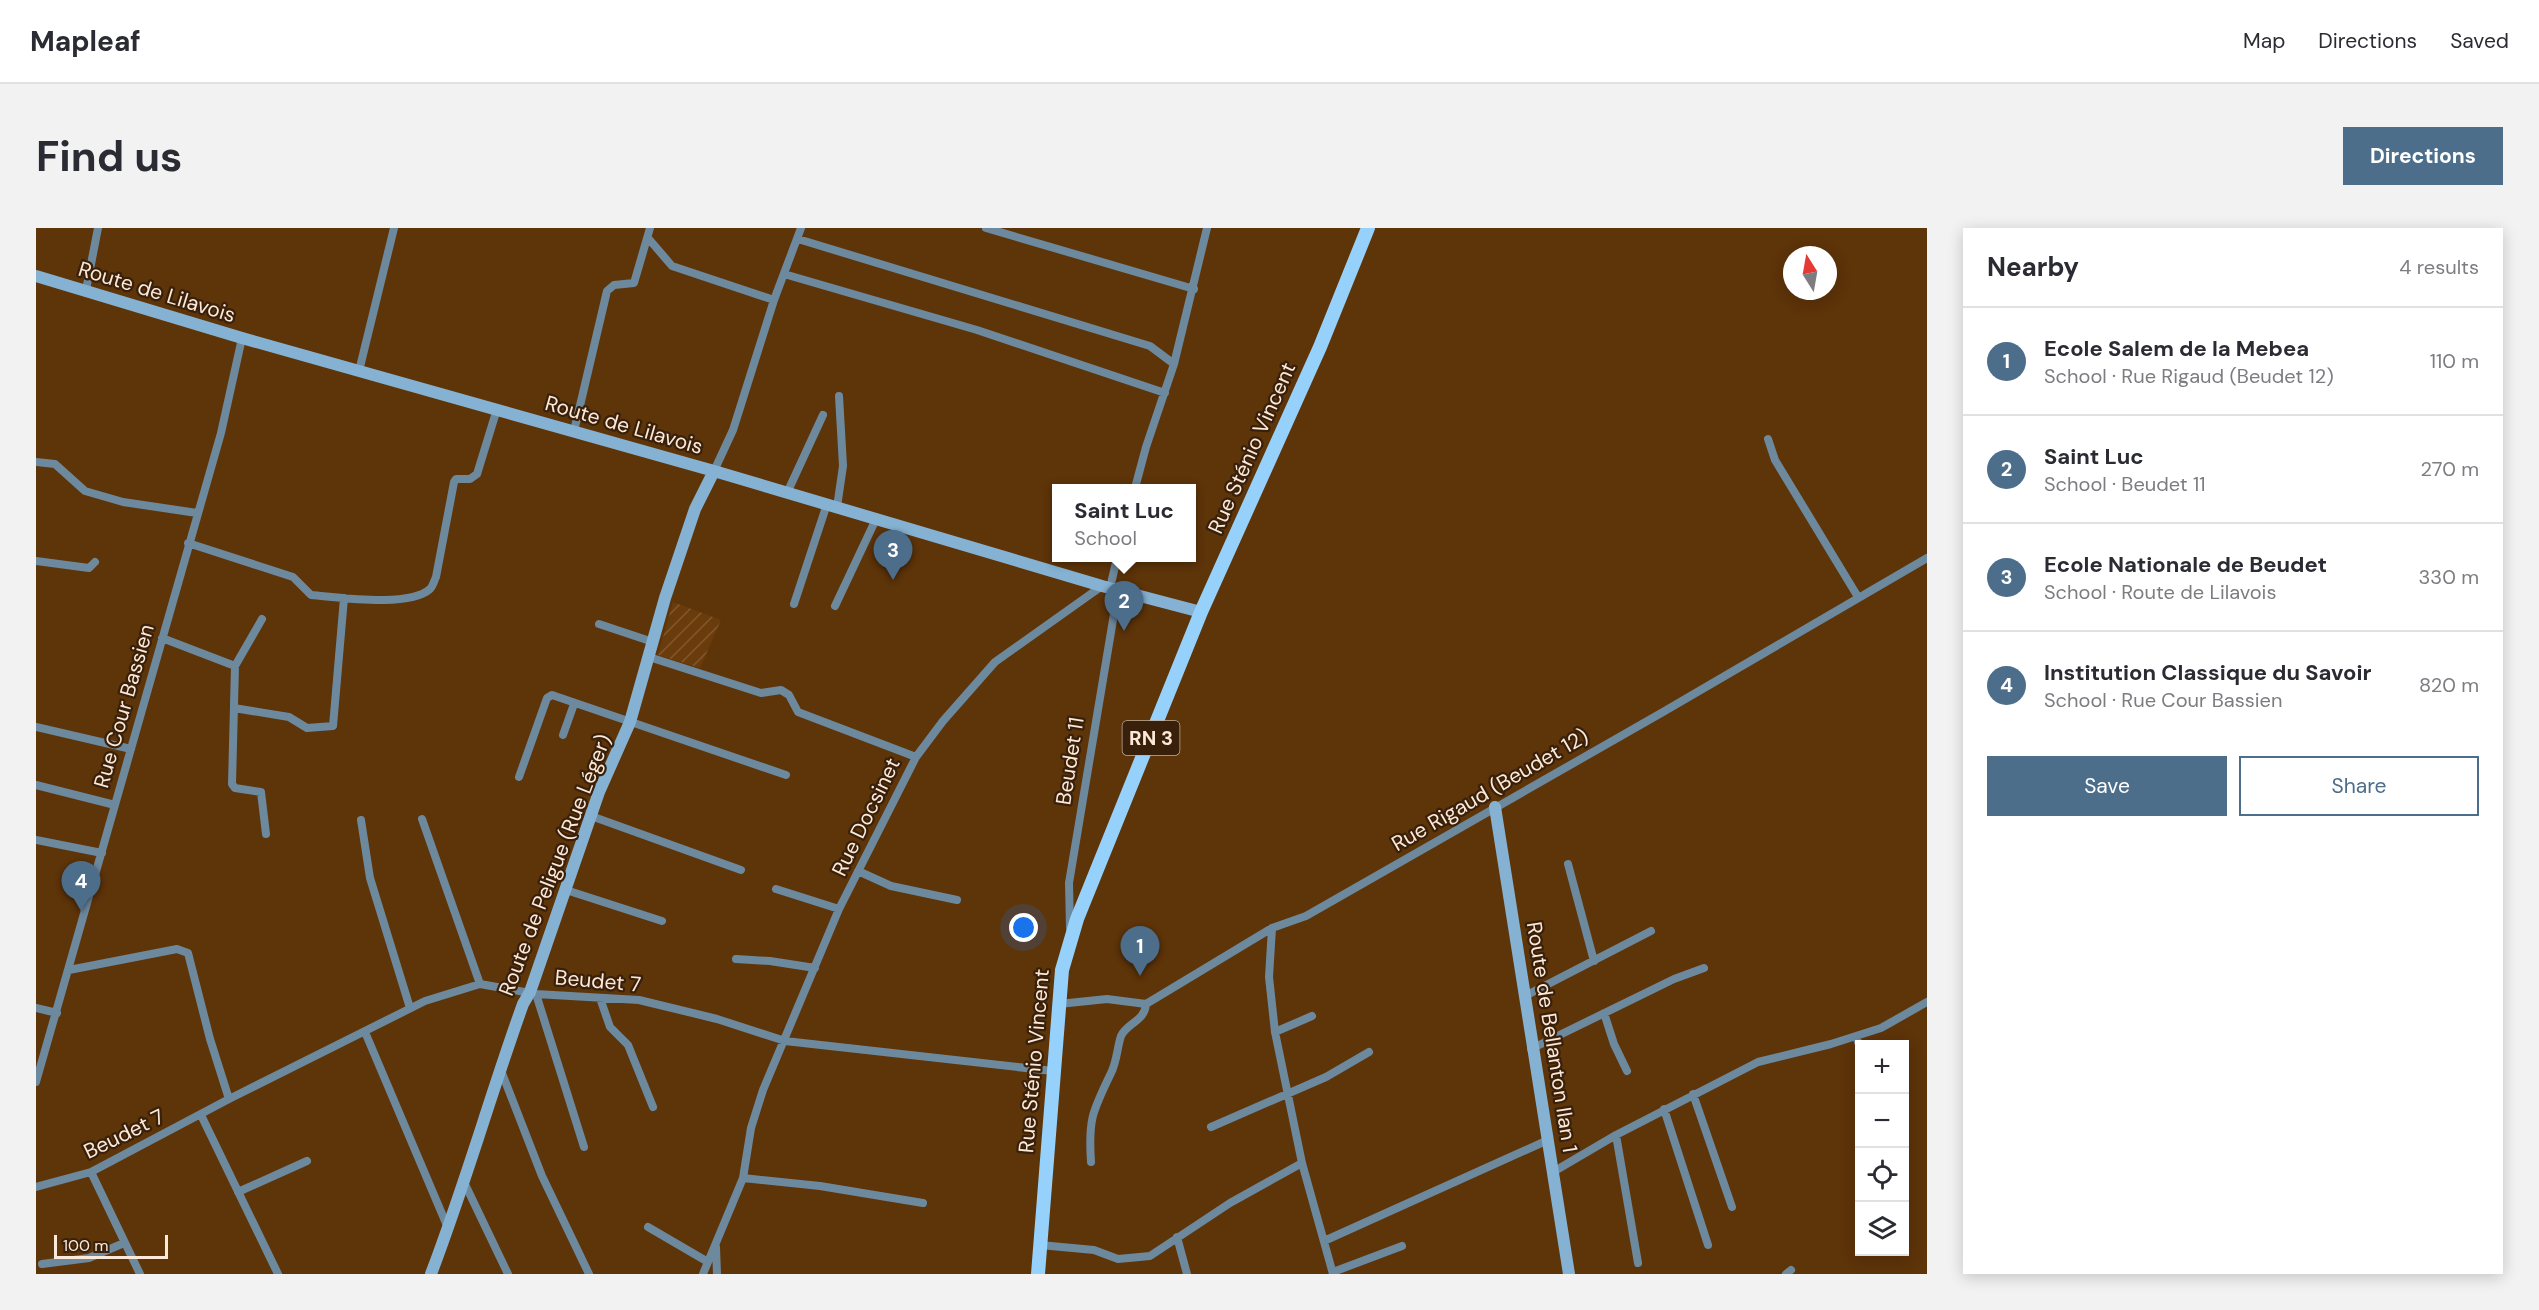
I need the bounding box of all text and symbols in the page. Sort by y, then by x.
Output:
text: Mapleaf [30,23,141,60]
text: Map [2243,27,2285,55]
text: Directions [2318,27,2417,55]
text: Saved [2450,27,2509,55]
button: Directions [2343,127,2503,185]
text: Find us [36,129,182,184]
north arrow [1783,246,1837,300]
text: Nearby [1987,250,2079,284]
text: 4 results [2399,254,2479,280]
street label: Route de Lilavois [75,255,239,329]
text: Ecole Salem de la Mebea [2044,334,2309,363]
text: 1 [2003,348,2010,374]
text: 110 m [2430,348,2479,374]
street label: Rue Sténio Vincent [1202,358,1302,538]
text: School · Rue Rigaud (Beudet 12) [2044,363,2334,389]
street label: Route de Lilavois [542,389,706,461]
text: Saint Luc [2044,442,2144,471]
text: 2 [2001,456,2012,482]
text: 270 m [2421,456,2479,482]
text: School · Beudet 11 [2044,471,2205,497]
popup [1052,484,1196,562]
text: Saint Luc [1074,496,1174,525]
text: School [1074,525,1137,551]
pin: 3 [874,530,912,580]
text: Ecole Nationale de Beudet [2044,550,2327,579]
text: 3 [2000,564,2013,590]
text: 330 m [2419,564,2479,590]
text: School · Route de Lilavois [2044,579,2276,605]
pin: 2 [1104,582,1144,631]
street label: Rue Cour Bassien [87,621,161,791]
text: Institution Classique du Savoir [2044,658,2371,687]
text: 4 [2000,672,2013,698]
text: 820 m [2419,672,2479,698]
text: School · Rue Cour Bassien [2044,687,2282,713]
street label: Beudet 11 [1049,715,1091,807]
road number: RN 3 [1122,721,1180,755]
street label: Rue Rigaud (Beudet 12) [1386,722,1594,858]
street label: Route de Peligue (Rue Léger) [492,730,618,1000]
street label: Rue Docsinet [825,753,907,881]
button: Save [1987,756,2227,816]
button: Share [2239,756,2479,816]
pin: 4 [62,862,100,911]
your location [1009,913,1038,942]
street label: Route de Bellanton Ilan 1 [1520,920,1584,1154]
pin: 1 [1120,926,1160,976]
street label: Beudet 7 [554,963,642,999]
street label: Rue Sténio Vincent [1012,968,1056,1154]
map controls [1855,1040,1909,1256]
button: + [1855,1040,1909,1094]
button: − [1855,1094,1909,1148]
street label: Beudet 7 [79,1102,169,1166]
button: locate [1855,1148,1909,1202]
button: layers [1855,1202,1909,1256]
scale bar [54,1232,168,1260]
text: 100 m [63,1235,108,1256]

